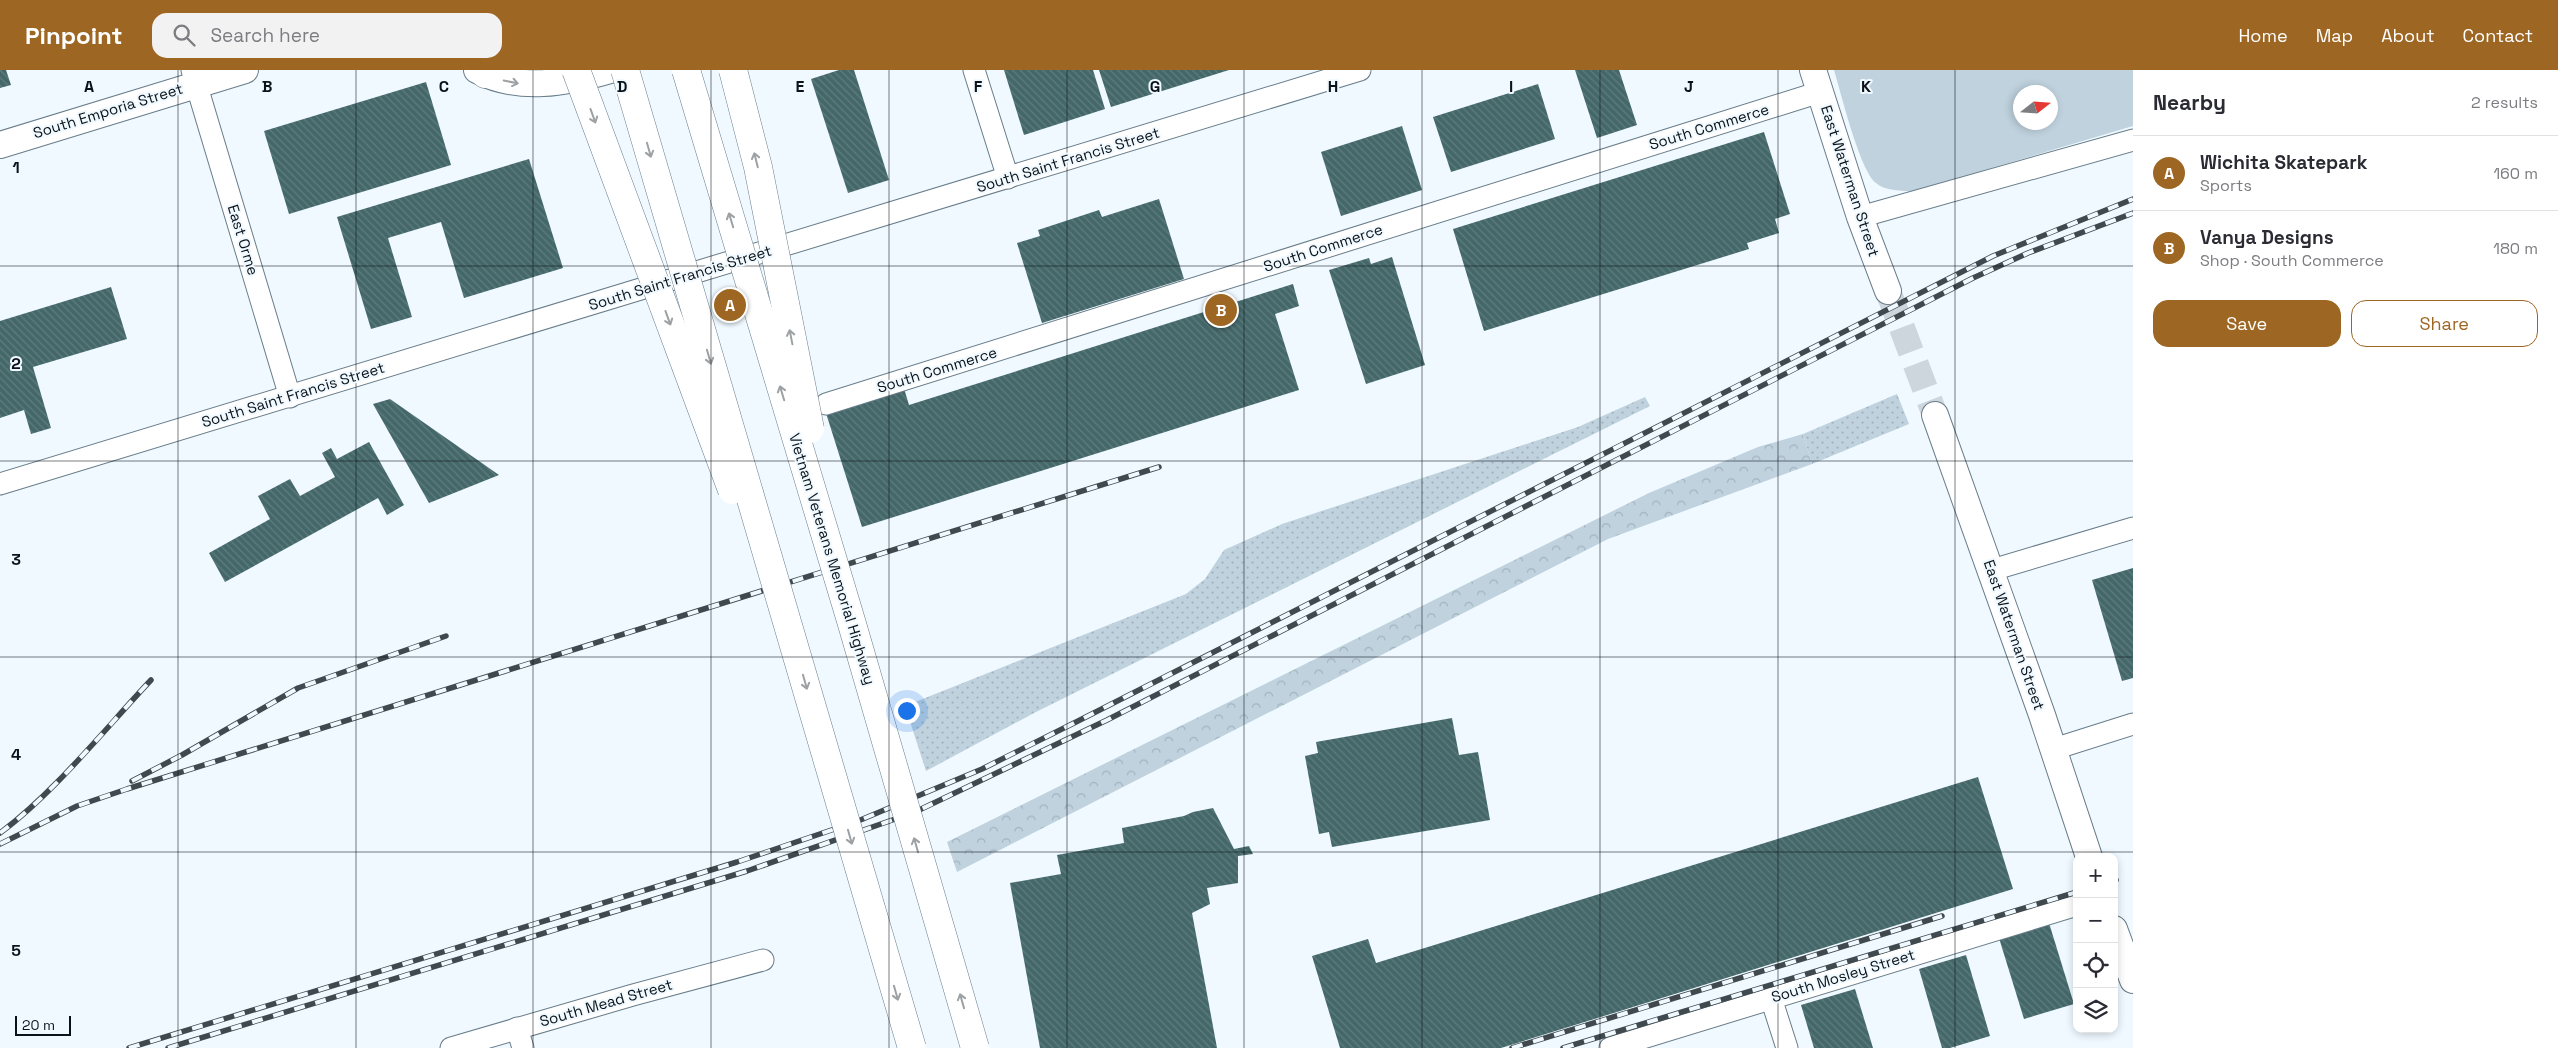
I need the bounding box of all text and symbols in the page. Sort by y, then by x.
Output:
search box [152,13,502,58]
text: Pinpoint [25,20,122,51]
icon: search [170,21,198,49]
text: Search here [210,23,320,48]
text: Home [2239,24,2288,47]
text: Map [2316,24,2353,47]
text: About [2381,24,2435,47]
text: Contact [2463,24,2533,47]
text: A [84,76,94,97]
text: B [262,76,272,97]
text: C [439,76,449,97]
text: D [617,76,627,97]
text: E [796,76,805,97]
text: F [974,76,983,97]
text: G [1150,76,1160,97]
text: H [1328,76,1338,97]
text: I [1509,76,1513,97]
text: J [1684,76,1694,97]
text: K [1861,76,1871,97]
one-way arrow [503,77,519,87]
street label: South Emporia Street [31,79,185,142]
north arrow [2013,85,2058,130]
text: Nearby [2153,89,2226,116]
text: 2 results [2471,92,2538,113]
street label: South Commerce [1647,99,1771,154]
street label: East Waterman Street [1817,103,1884,259]
one-way arrow [589,108,598,123]
street label: South Saint Francis Street [974,123,1162,196]
one-way arrow [644,142,654,158]
text: Wichita Skatepark [2200,150,2367,175]
one-way arrow [751,152,760,168]
text: 1 [12,157,20,178]
text: A [2164,163,2174,184]
text: 160 m [2493,163,2538,184]
text: Sports [2200,175,2252,196]
street label: East Orme [224,202,263,278]
one-way arrow [725,213,735,229]
street label: South Commerce [1261,219,1385,276]
text: Vanya Designs [2200,225,2334,250]
text: B [2164,238,2174,259]
text: 180 m [2493,238,2538,259]
street label: South Saint Francis Street [586,241,774,314]
text: Shop · South Commerce [2200,250,2384,271]
pin: A [714,286,746,324]
pin: B [1205,291,1237,329]
button: Save [2153,300,2341,347]
button: Share [2351,300,2538,347]
one-way arrow [664,309,673,325]
one-way arrow [785,329,795,345]
street label: South Commerce [875,342,999,397]
one-way arrow [705,348,715,364]
text: 2 [11,353,21,374]
street label: South Saint Francis Street [199,358,387,431]
one-way arrow [777,385,787,401]
street label: Vietnam Veterans Memorial Highway [785,431,880,687]
text: 3 [11,549,21,570]
street label: East Waterman Street [1980,557,2049,713]
one-way arrow [800,673,810,689]
your location [894,698,920,724]
text: 4 [11,744,21,765]
one-way arrow [846,829,856,845]
one-way arrow [911,838,921,854]
map controls [2073,853,2118,1033]
button: + [2073,853,2118,898]
button: − [2073,898,2118,943]
text: 5 [11,940,21,961]
button: locate [2073,943,2118,988]
street label: South Mosley Street [1769,945,1917,1006]
street label: South Mead Street [537,974,675,1031]
one-way arrow [892,985,902,1001]
button: layers [2073,988,2118,1033]
one-way arrow [956,994,966,1010]
scale bar [15,1013,71,1036]
text: 20 m [22,1016,55,1034]

